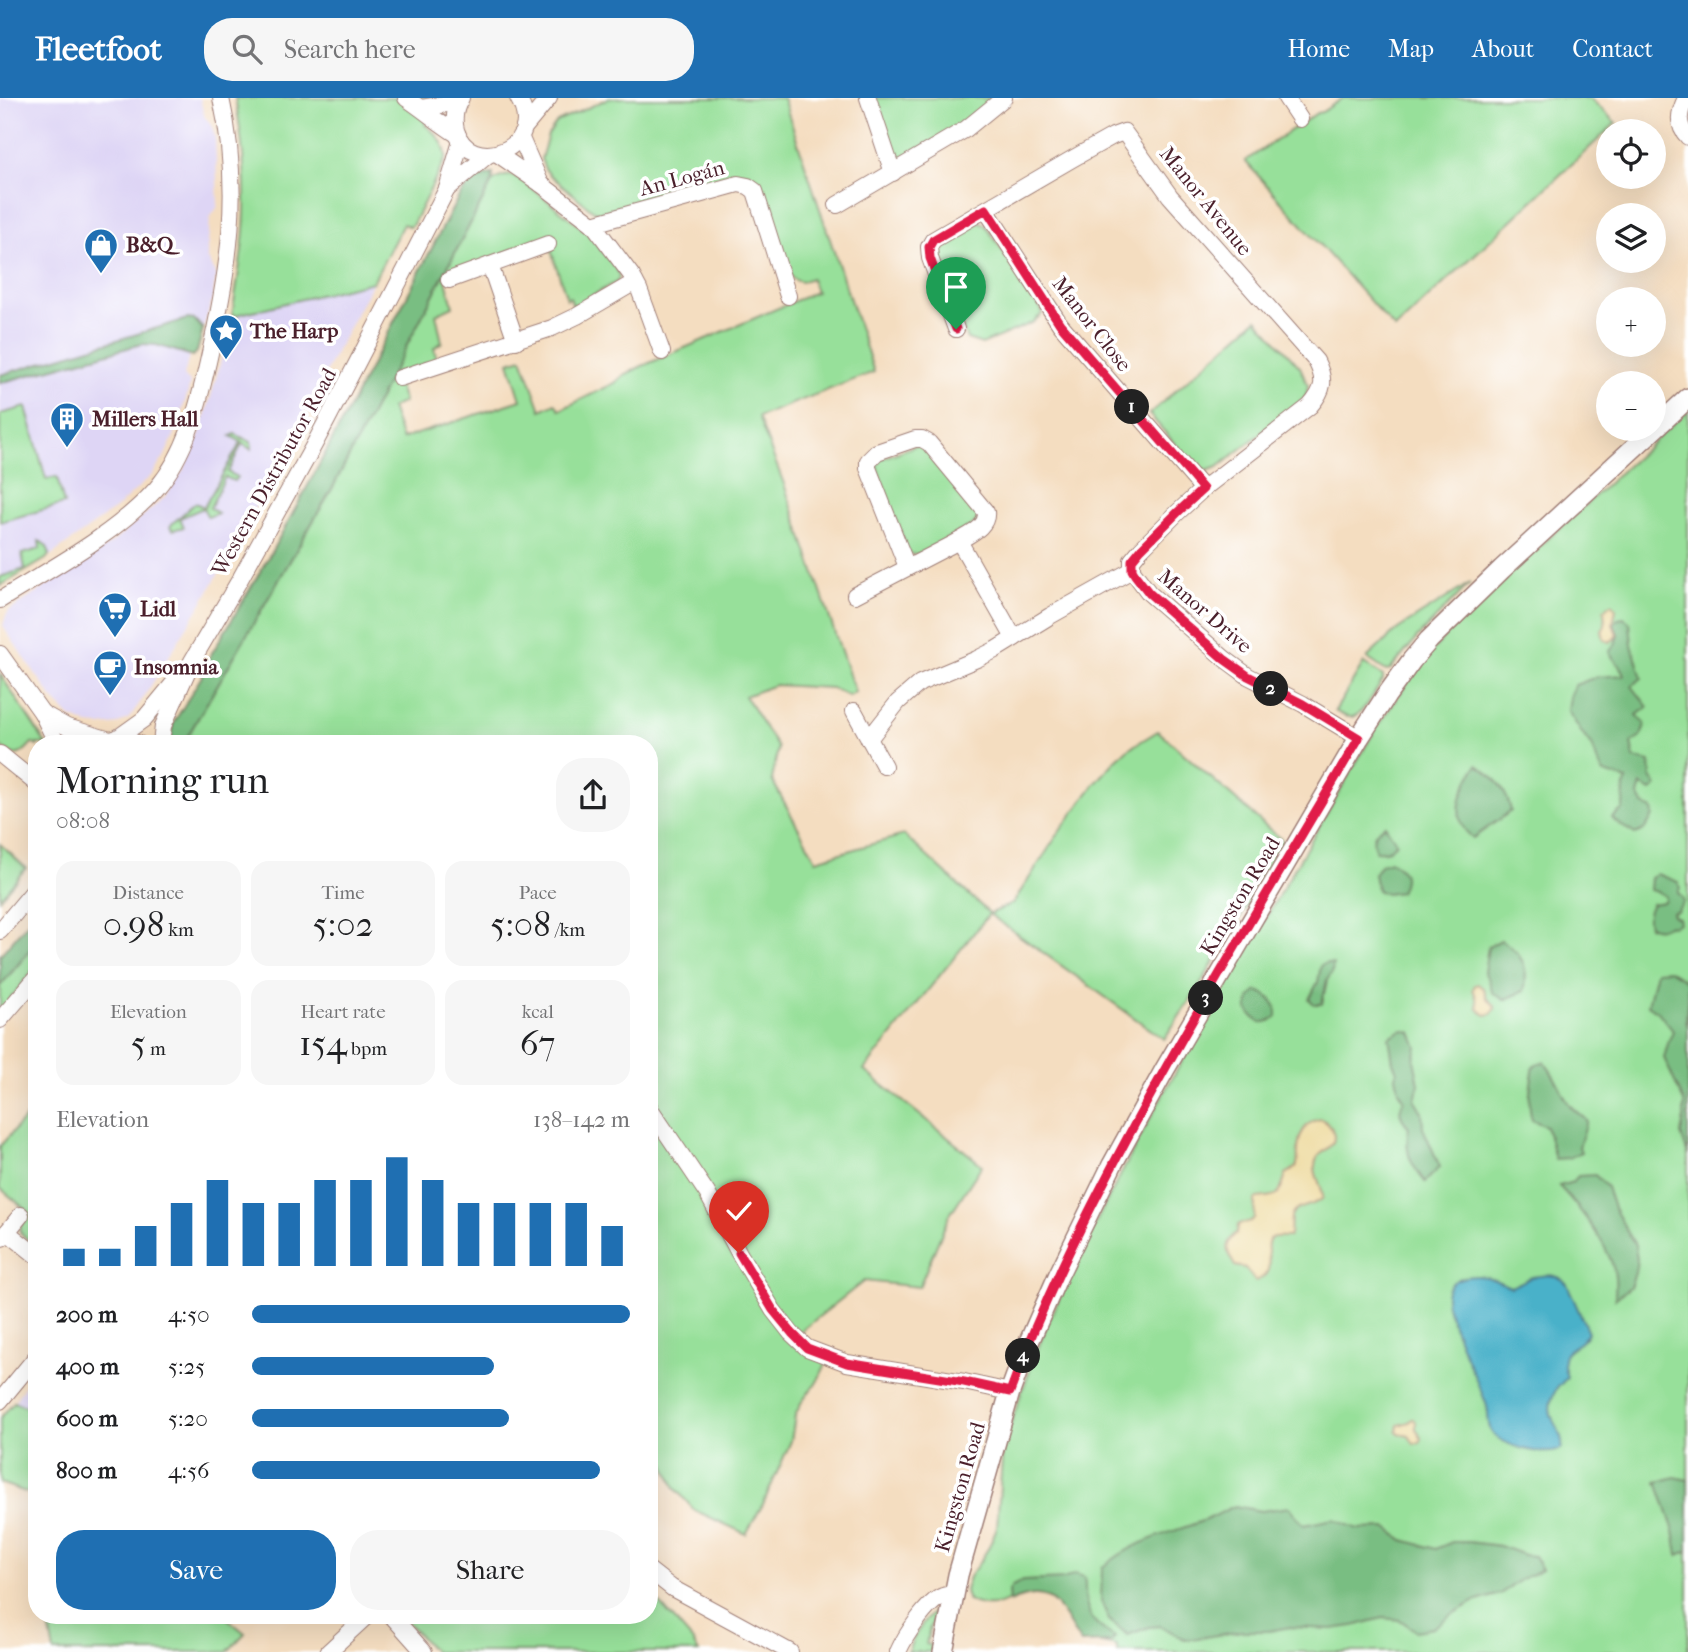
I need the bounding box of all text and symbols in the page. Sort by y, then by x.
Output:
search box [204,18,694,81]
text: Fleetfoot [35,30,162,69]
icon: search [228,30,266,68]
text: Search here [284,34,416,65]
text: Home [1288,35,1350,63]
text: Map [1388,35,1434,63]
text: About [1472,35,1534,63]
text: Contact [1572,35,1653,63]
map controls [1596,119,1666,441]
button: locate [1596,119,1666,189]
street label: Manor Avenue [1155,142,1257,260]
street label: An Logán [636,155,727,201]
button: layers [1596,203,1666,273]
shop icon: B&Q [82,226,120,275]
place label: B&Q [126,233,180,257]
pin [926,257,986,329]
icon: arrive [937,268,975,306]
street label: Manor Close [1048,272,1136,376]
button: + [1596,287,1666,357]
place icon: The Harp [207,312,245,361]
place label: The Harp [249,319,339,343]
street label: Western Distributor Road [206,363,342,581]
button: − [1596,371,1666,441]
pin: 1 [1114,390,1150,424]
text: 1 [1128,395,1135,417]
building icon: Millers Hall [48,400,86,449]
place label: Millers Hall [91,407,199,431]
street label: Manor Drive [1153,564,1257,658]
supermarket icon: Lidl [96,590,134,639]
place label: Lidl [140,597,176,621]
cafe icon: Insomnia [91,648,129,697]
place label: Insomnia [134,655,220,679]
pin: 2 [1254,672,1288,706]
text: 2 [1266,677,1275,699]
text: Morning run [56,758,269,803]
button: share [556,758,630,832]
text: 08:08 [56,807,110,834]
street label: Kingston Road [1195,832,1285,960]
text: Distance [113,882,184,904]
text: Time [321,882,365,904]
text: Pace [519,882,557,904]
text: 0.98 [103,904,164,945]
text: 5:02 [313,904,373,945]
text: 5:08 [490,904,551,945]
text: km [164,919,194,941]
text: /km [551,919,585,941]
pin: 3 [1188,981,1224,1016]
text: 3 [1202,986,1209,1008]
text: Elevation [110,1001,187,1023]
text: Heart rate [300,1001,386,1023]
text: kcal [522,1001,554,1023]
text: 5 [131,1023,146,1064]
text: 154 [299,1023,347,1064]
text: 67 [520,1023,555,1064]
text: m [146,1038,166,1060]
text: bpm [347,1038,387,1060]
text: Elevation [56,1106,149,1133]
text: 138–142 m [533,1106,630,1133]
pin [709,1181,769,1253]
icon: check [720,1192,758,1230]
text: 200 m [56,1301,117,1328]
text: 4:50 [168,1301,210,1328]
pin: 4 [1006,1338,1040,1374]
text: 4 [1017,1344,1028,1366]
text: 400 m [56,1353,119,1380]
text: 5:25 [168,1353,205,1380]
text: 600 m [56,1405,118,1432]
text: 5:20 [168,1405,208,1432]
street label: Kingston Road [930,1419,990,1555]
text: 800 m [56,1457,117,1484]
text: 4:56 [168,1457,210,1484]
button: Save [56,1530,336,1610]
button: Share [350,1530,630,1610]

